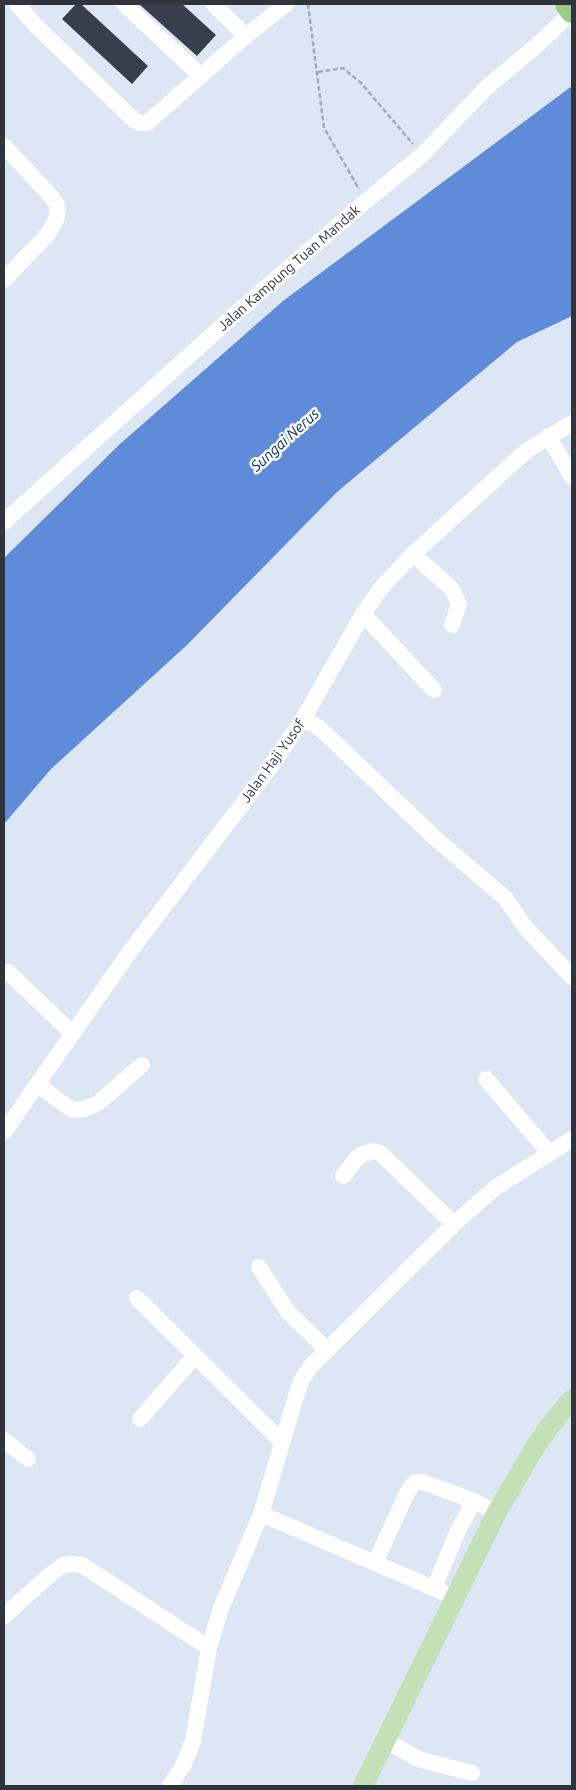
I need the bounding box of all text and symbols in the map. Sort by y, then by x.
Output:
street label: Jalan Kampung Tuan Mandak [214,202,364,334]
water label: Sungai Nerus [247,405,323,475]
street label: Jalan Haji Yusof [237,716,309,806]

